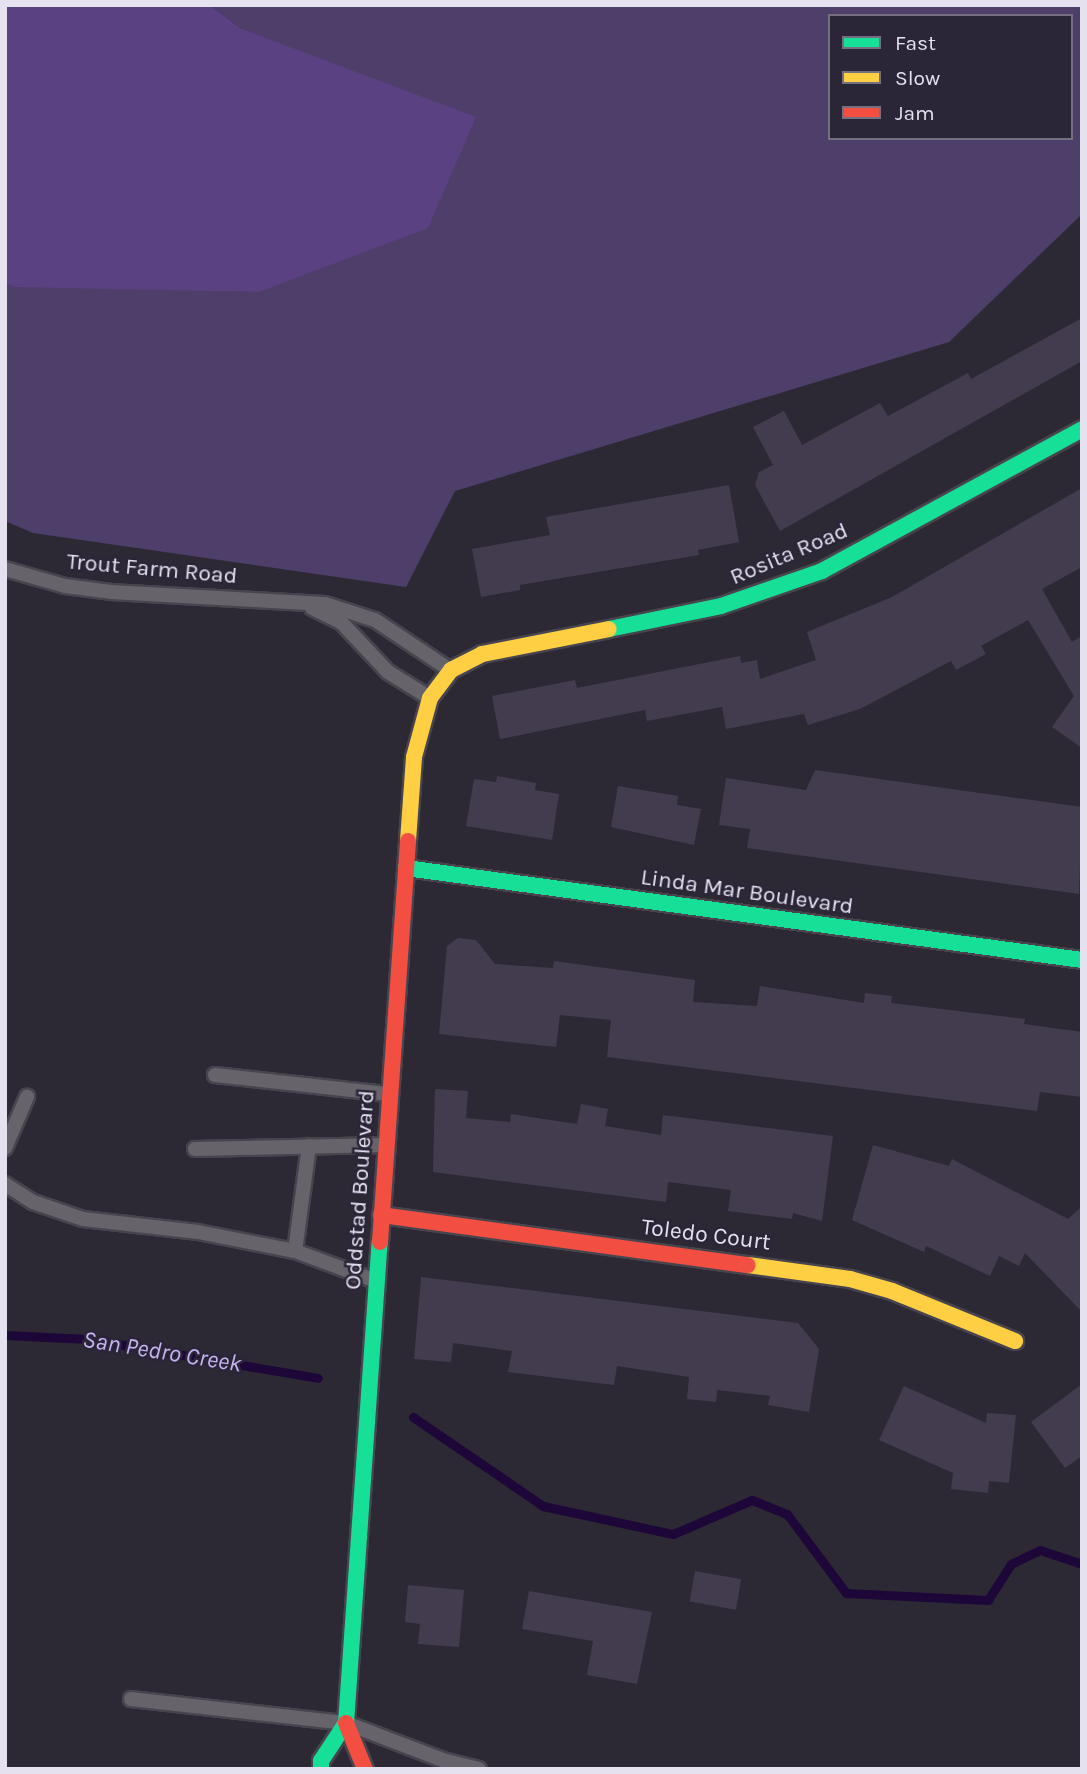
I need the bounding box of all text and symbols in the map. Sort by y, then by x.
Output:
legend [828,14,1073,140]
text: Fast [895,31,936,55]
text: Slow [895,66,940,90]
text: Jam [895,101,935,125]
street label: Rosita Road [726,517,852,591]
street label: Trout Farm Road [66,548,238,590]
street label: Linda Mar Boulevard [639,863,855,921]
street label: Oddstad Boulevard [339,1089,381,1291]
street label: Toledo Court [640,1213,772,1257]
water label: San Pedro Creek [81,1325,243,1379]

